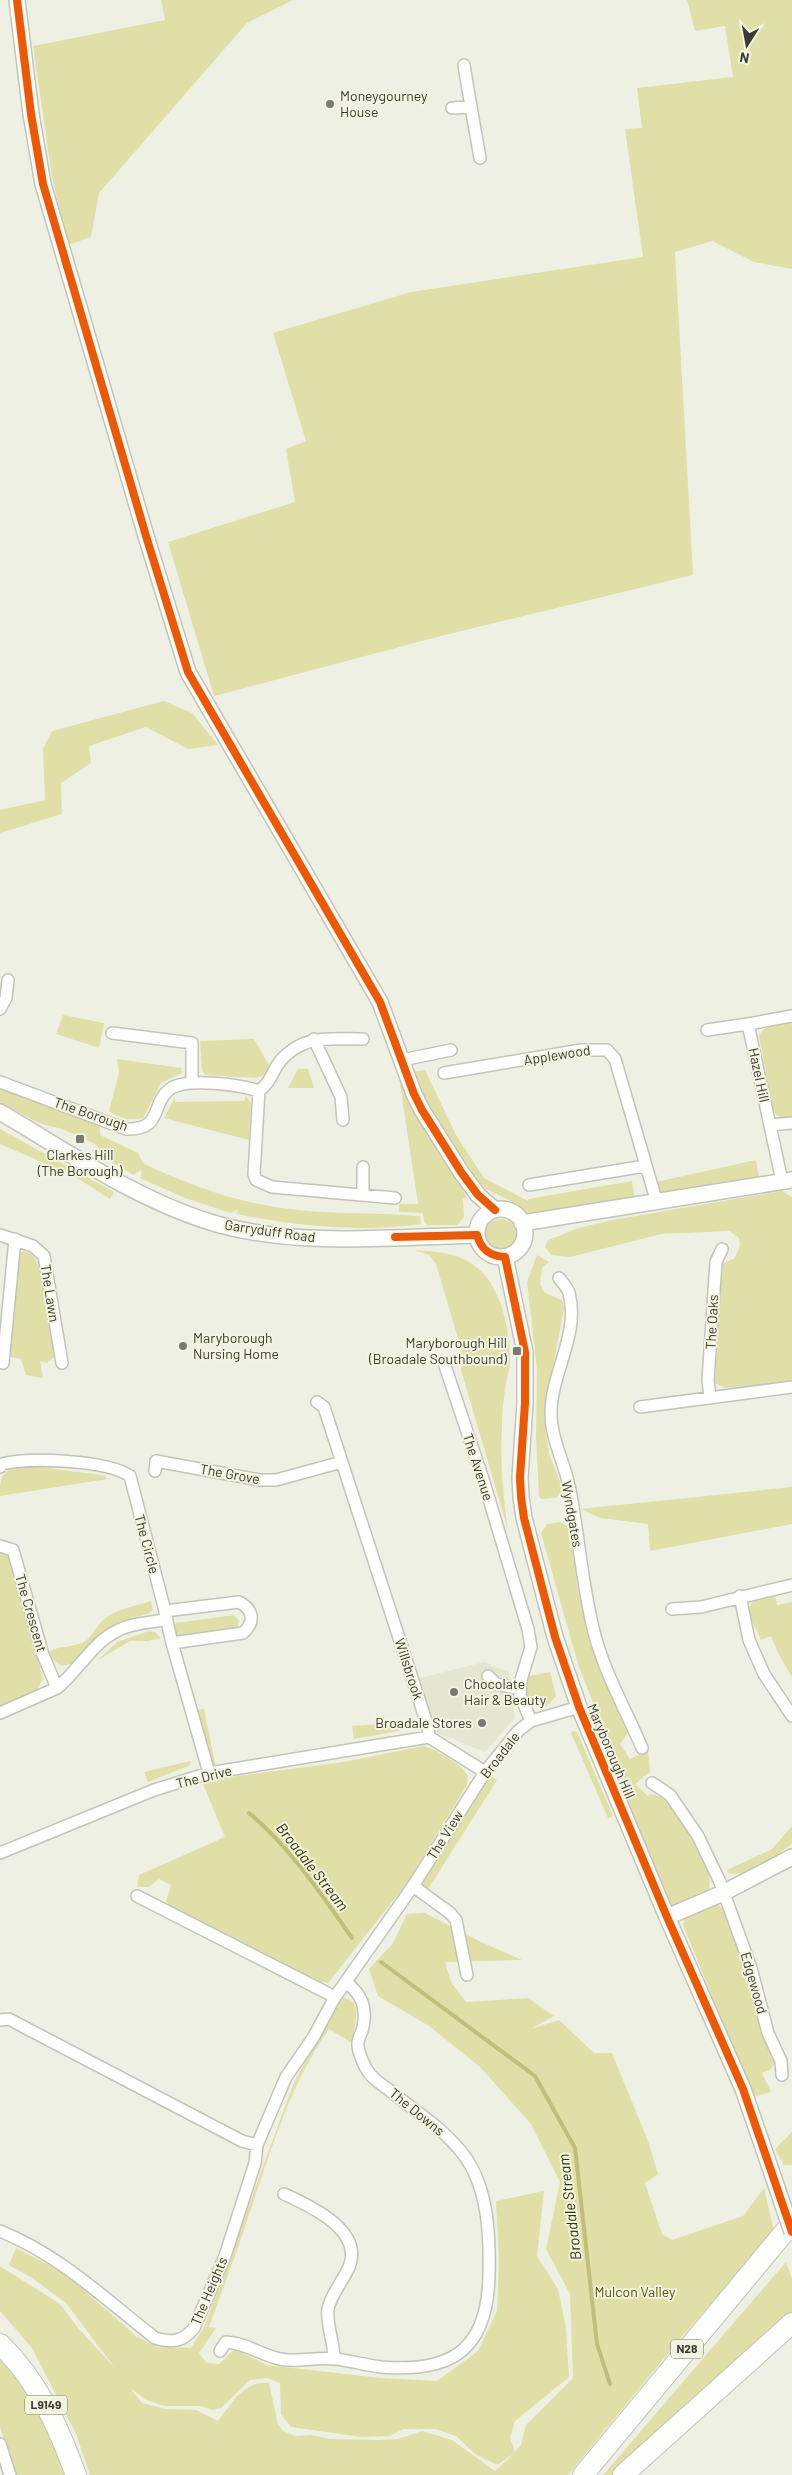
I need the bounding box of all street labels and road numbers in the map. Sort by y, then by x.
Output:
street label: Applewood [522,1041,591,1068]
street label: Hazel Hill [745,1046,774,1104]
street label: The Borough [52,1093,130,1134]
street label: Garryduff Road [224,1216,316,1245]
street label: The Lawn [38,1263,63,1323]
street label: The Oaks [702,1294,721,1350]
street label: The Avenue [460,1431,497,1503]
street label: The Grove [199,1460,261,1487]
street label: Wyndgates [558,1479,587,1549]
street label: The Circle [131,1512,164,1575]
street label: The Crescent [12,1572,51,1654]
street label: Willsbrook [392,1636,427,1702]
street label: Maryborough Hill [584,1701,639,1801]
street label: Broadale [476,1728,523,1781]
street label: The Drive [174,1761,234,1792]
street label: The View [423,1807,466,1863]
street label: Edgewood [738,1950,771,2016]
street label: The Downs [386,2084,449,2139]
street label: The Heights [187,2254,231,2328]
road number: N28 [671,2340,703,2358]
road number: L9149 [25,2396,67,2414]

